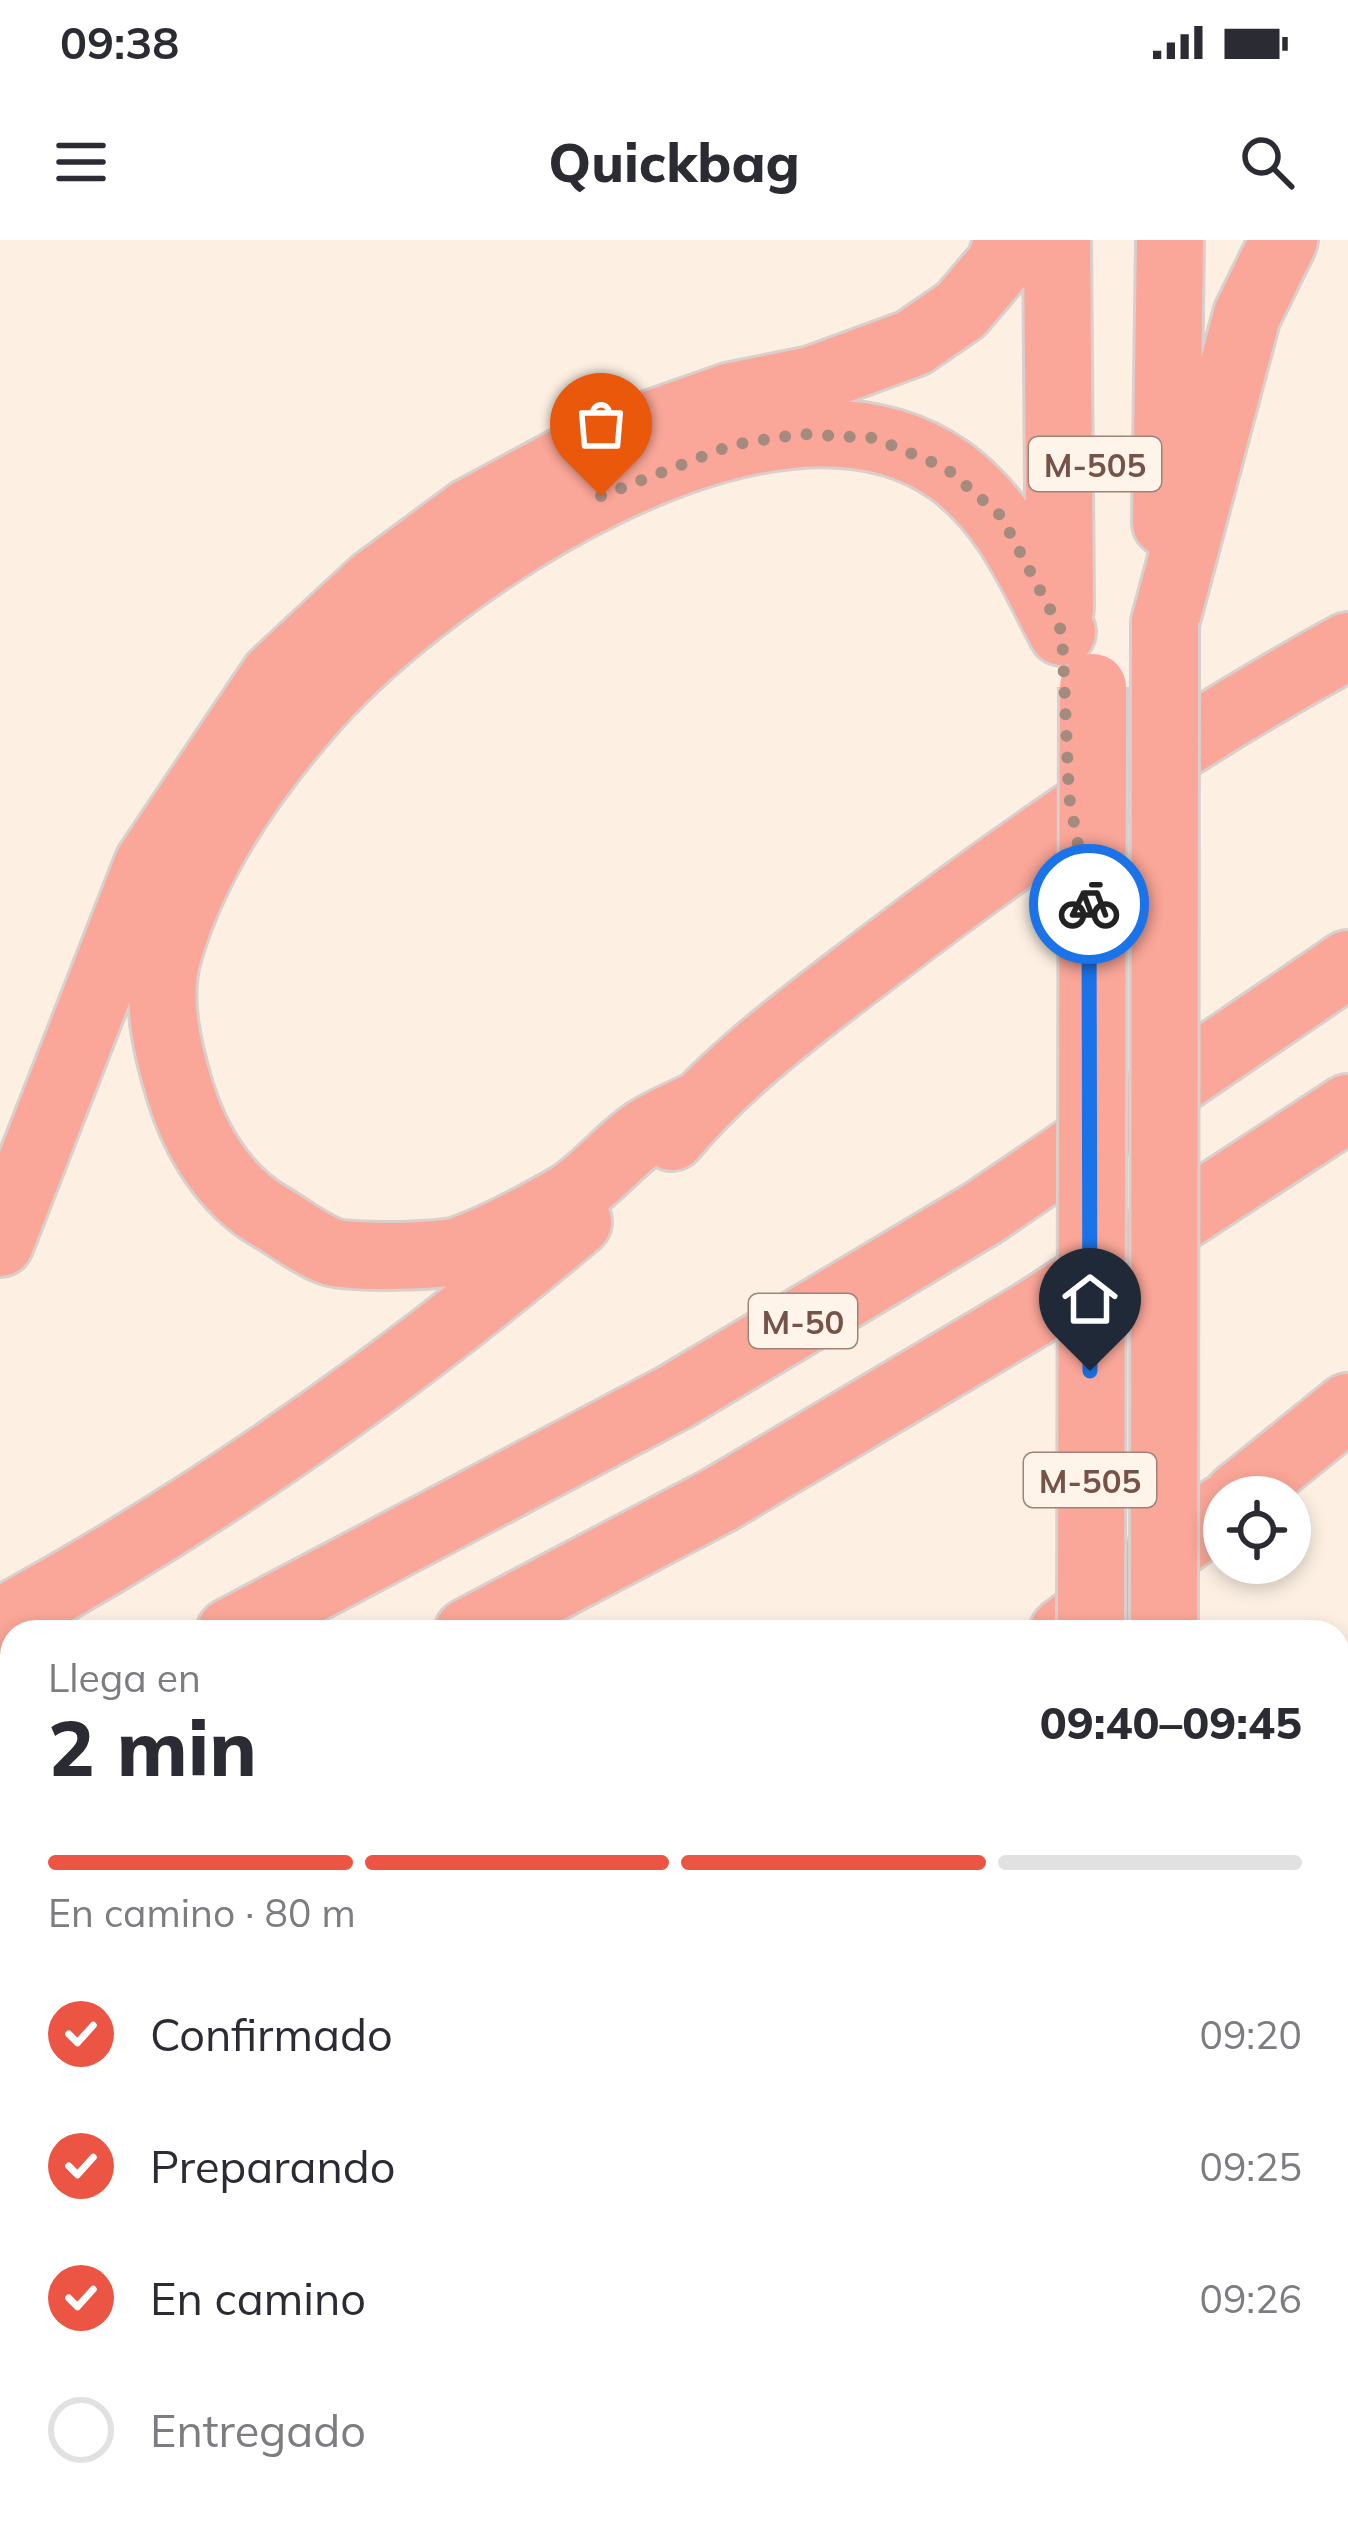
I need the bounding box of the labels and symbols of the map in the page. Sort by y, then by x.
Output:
pin [550,373,652,496]
road number: M-505 [1029,437,1161,491]
courier [1029,844,1149,964]
pin [1039,1248,1141,1371]
road number: M-50 [749,1294,857,1348]
road number: M-505 [1024,1453,1156,1507]

